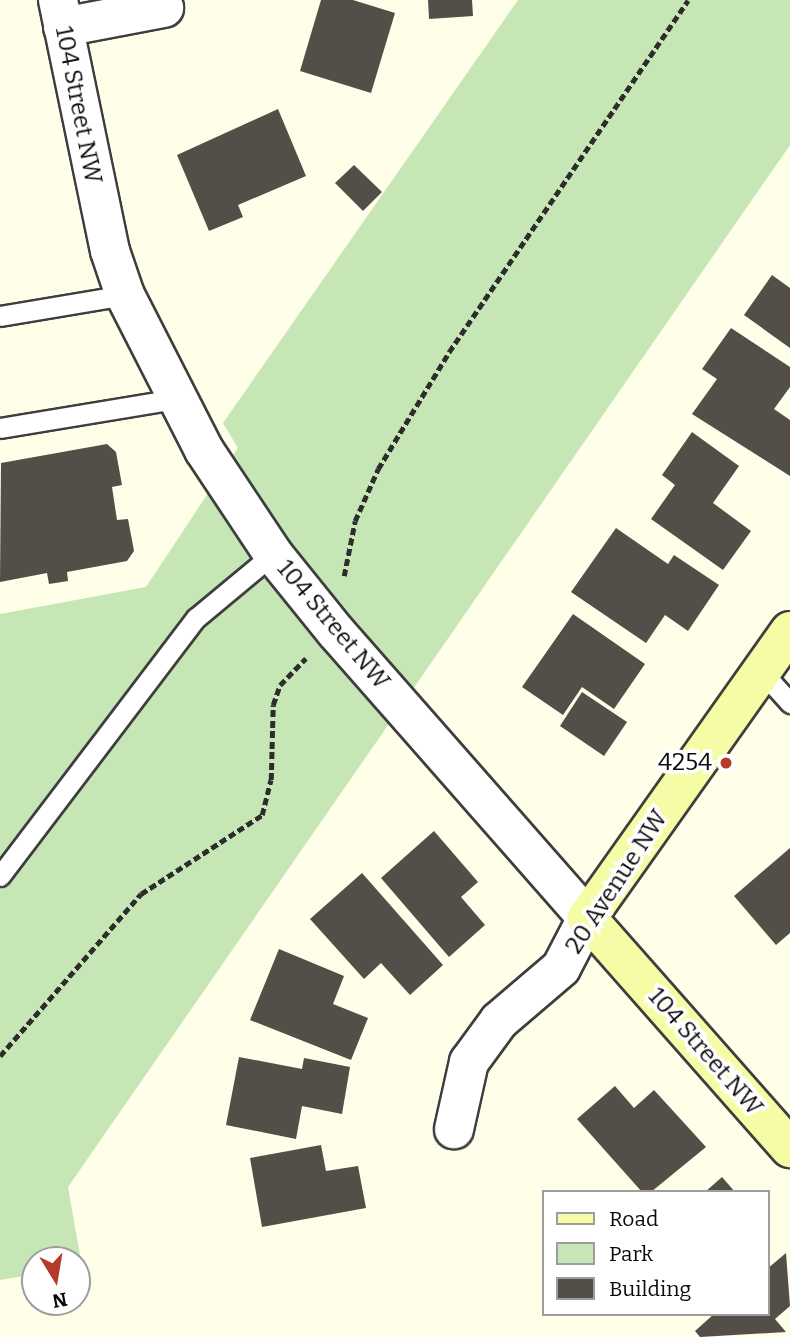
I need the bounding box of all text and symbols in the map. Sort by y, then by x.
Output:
street label: 104 Street NW [49,24,107,186]
street label: 104 Street NW [271,555,395,695]
place label: 4254 [658,749,712,777]
marker: 4254 [718,755,734,771]
street label: 20 Avenue NW [560,805,674,959]
street label: 104 Street NW [642,982,768,1122]
legend [542,1190,769,1316]
text: Road [609,1206,658,1232]
text: Park [609,1241,653,1267]
north arrow [21,1246,91,1316]
text: Building [609,1276,691,1302]
text: N [50,1287,69,1313]

